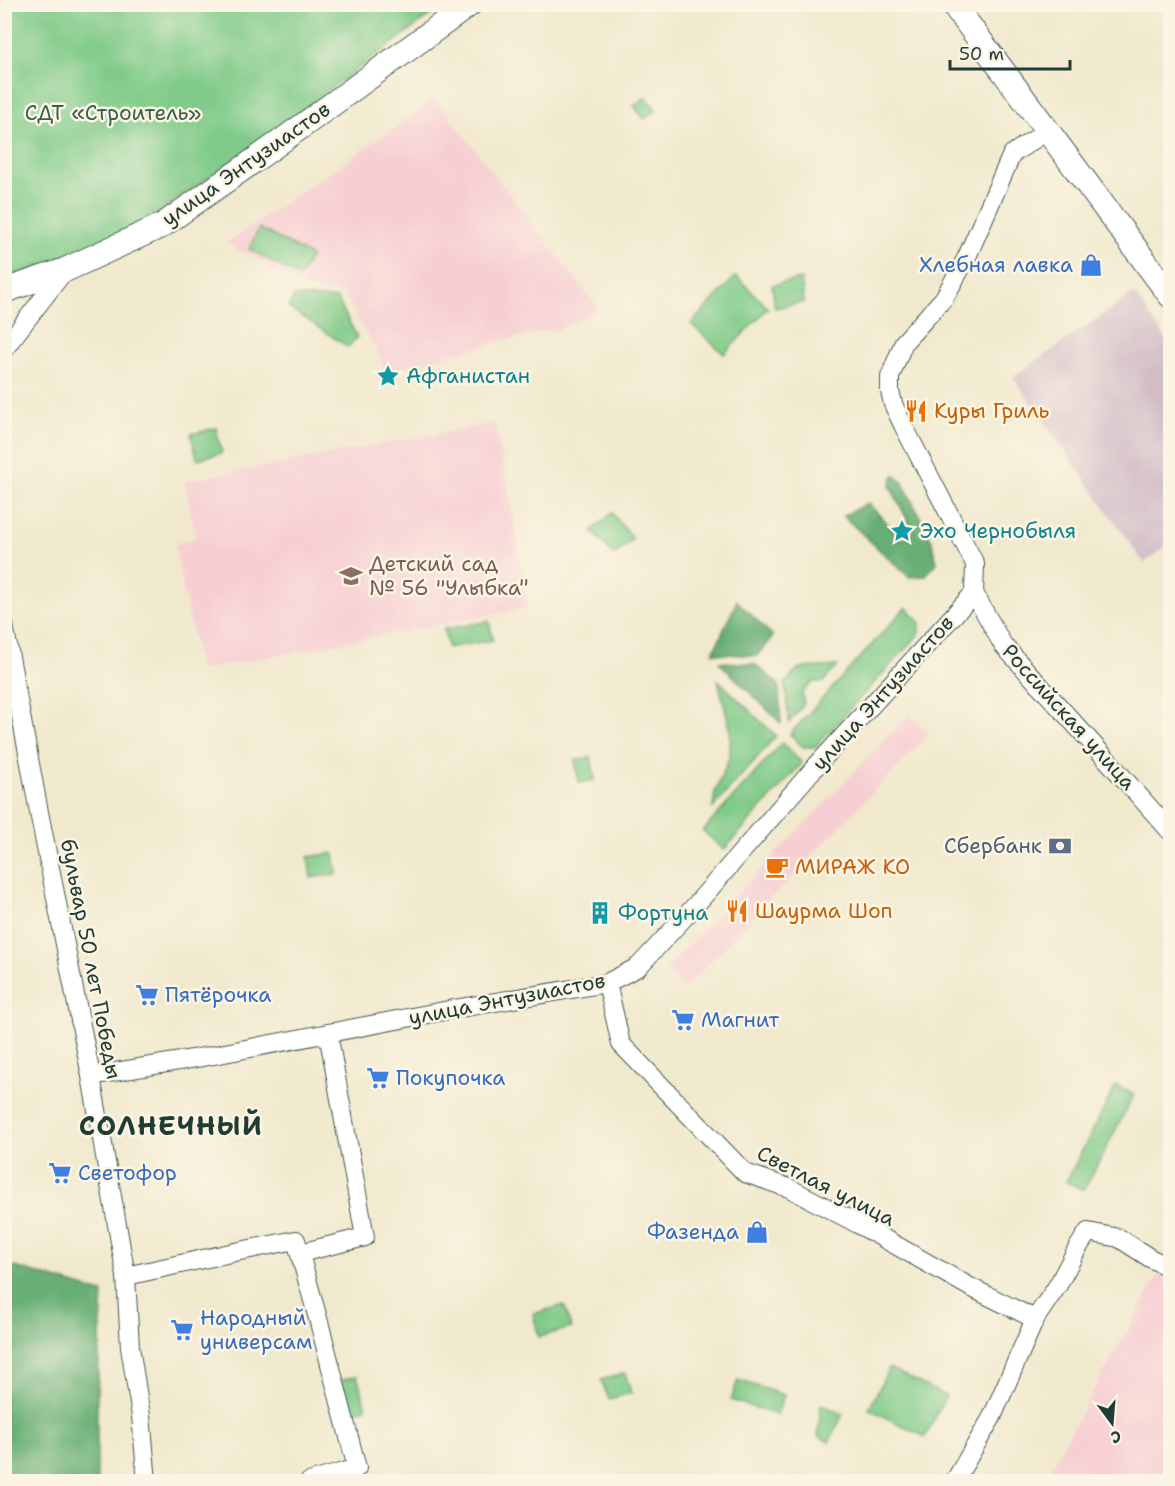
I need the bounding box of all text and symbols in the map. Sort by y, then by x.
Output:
scale bar [950,33,1070,71]
text: 50 m [959,42,1004,66]
street label: улица Энтузиастов [156,95,336,233]
park label: СДТ «Строитель» [25,99,201,127]
place label: Хлебная лавка [919,251,1073,279]
shop icon: Хлебная лавка [1078,252,1104,278]
place label: Афганистан [406,362,530,390]
place icon: Афганистан [375,363,401,389]
place label: Куры Гриль [934,397,1049,425]
restaurant icon: Куры Гриль [903,398,929,424]
place label: Эхо Чернобыля [920,517,1076,545]
place icon: Эхо Чернобыля [889,518,915,544]
place label: Детский сад № 56 "Улыбка" [369,550,529,602]
school or university icon: Детский сад № 56 "Улыбка" [338,563,364,589]
street label: улица Энтузиастов [806,609,960,777]
street label: Российская улица [996,638,1142,796]
place label: Сбербанк [944,832,1042,860]
bank icon: Сбербанк [1047,833,1073,859]
street label: бульвар 50 лет Победы [54,836,128,1082]
place label: МИРАЖ КО [795,853,910,881]
cafe icon: МИРАЖ КО [764,854,790,880]
place label: Шаурма Шоп [755,897,893,925]
restaurant icon: Шаурма Шоп [724,898,750,924]
place label: Фортуна [618,899,708,927]
building icon: Фортуна [587,900,613,926]
street label: улица Энтузиастов [406,966,608,1032]
place label: Пятёрочка [165,981,271,1009]
supermarket icon: Пятёрочка [134,982,160,1008]
place label: Магнит [701,1006,780,1034]
supermarket icon: Магнит [670,1007,696,1033]
place label: Покупочка [396,1064,505,1092]
supermarket icon: Покупочка [365,1065,391,1091]
district label: СОЛНЕЧНЫЙ [79,1107,263,1144]
street label: Светлая улица [752,1139,900,1233]
place label: Светофор [78,1159,177,1187]
supermarket icon: Светофор [47,1160,73,1186]
place label: Фазенда [647,1218,739,1246]
shop icon: Фазенда [744,1219,770,1245]
place label: Народный универсам [200,1304,312,1356]
supermarket icon: Народный универсам [169,1317,195,1343]
north arrow [1082,1393,1142,1453]
text: С [1108,1425,1124,1448]

